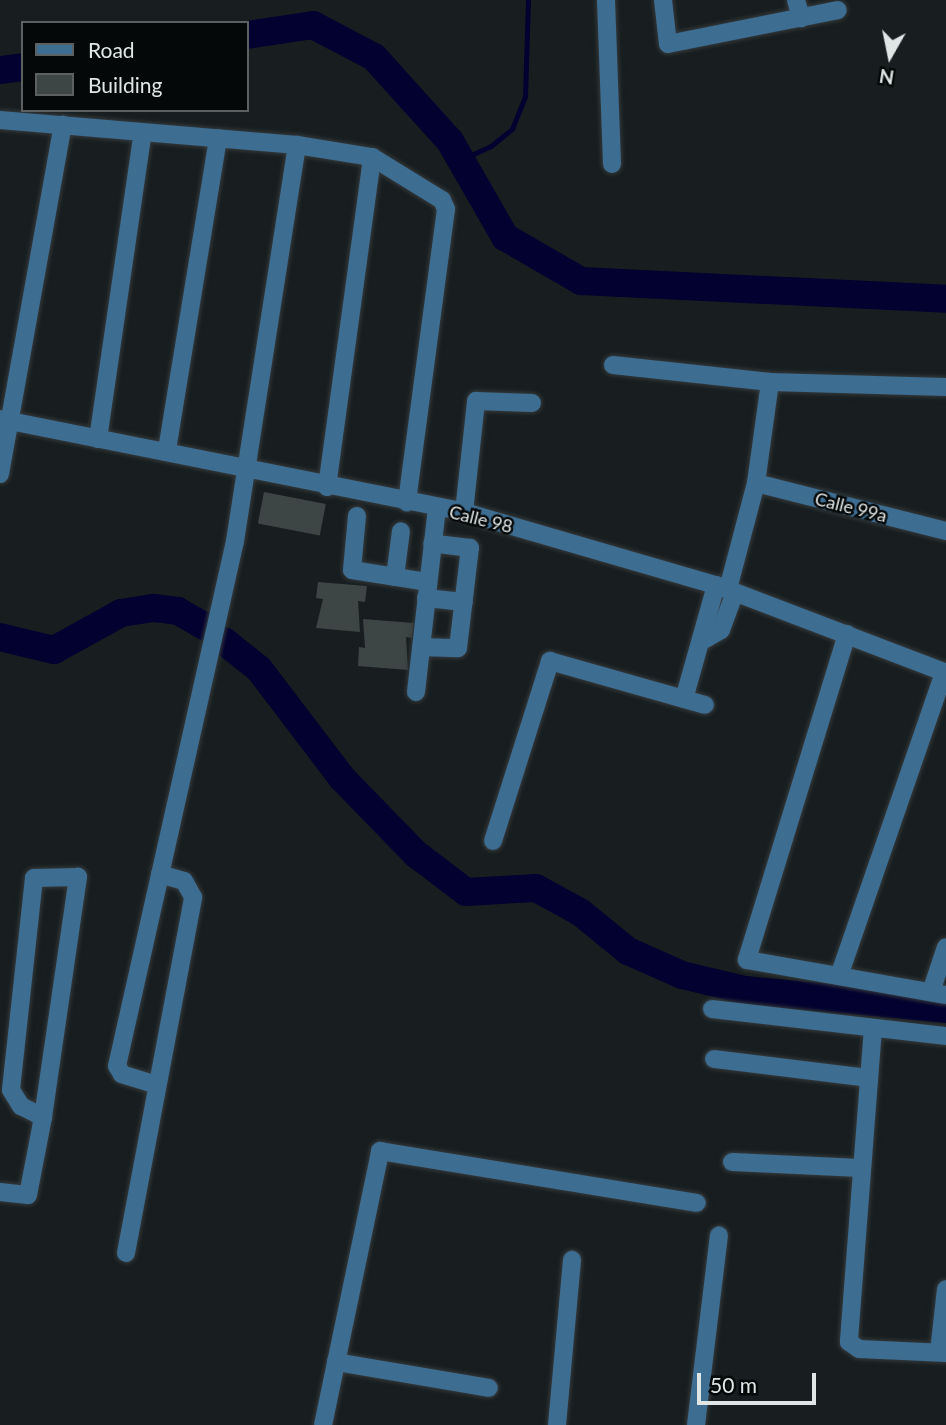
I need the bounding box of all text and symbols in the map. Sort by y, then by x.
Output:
legend [21,21,248,112]
north arrow [855,21,925,91]
text: Road [88,37,135,62]
text: N [878,65,896,90]
text: Building [88,72,163,97]
street label: Calle 99a [813,488,889,526]
street label: Calle 98 [447,501,515,537]
scale bar [701,1358,820,1402]
text: 50 m [710,1372,757,1397]

